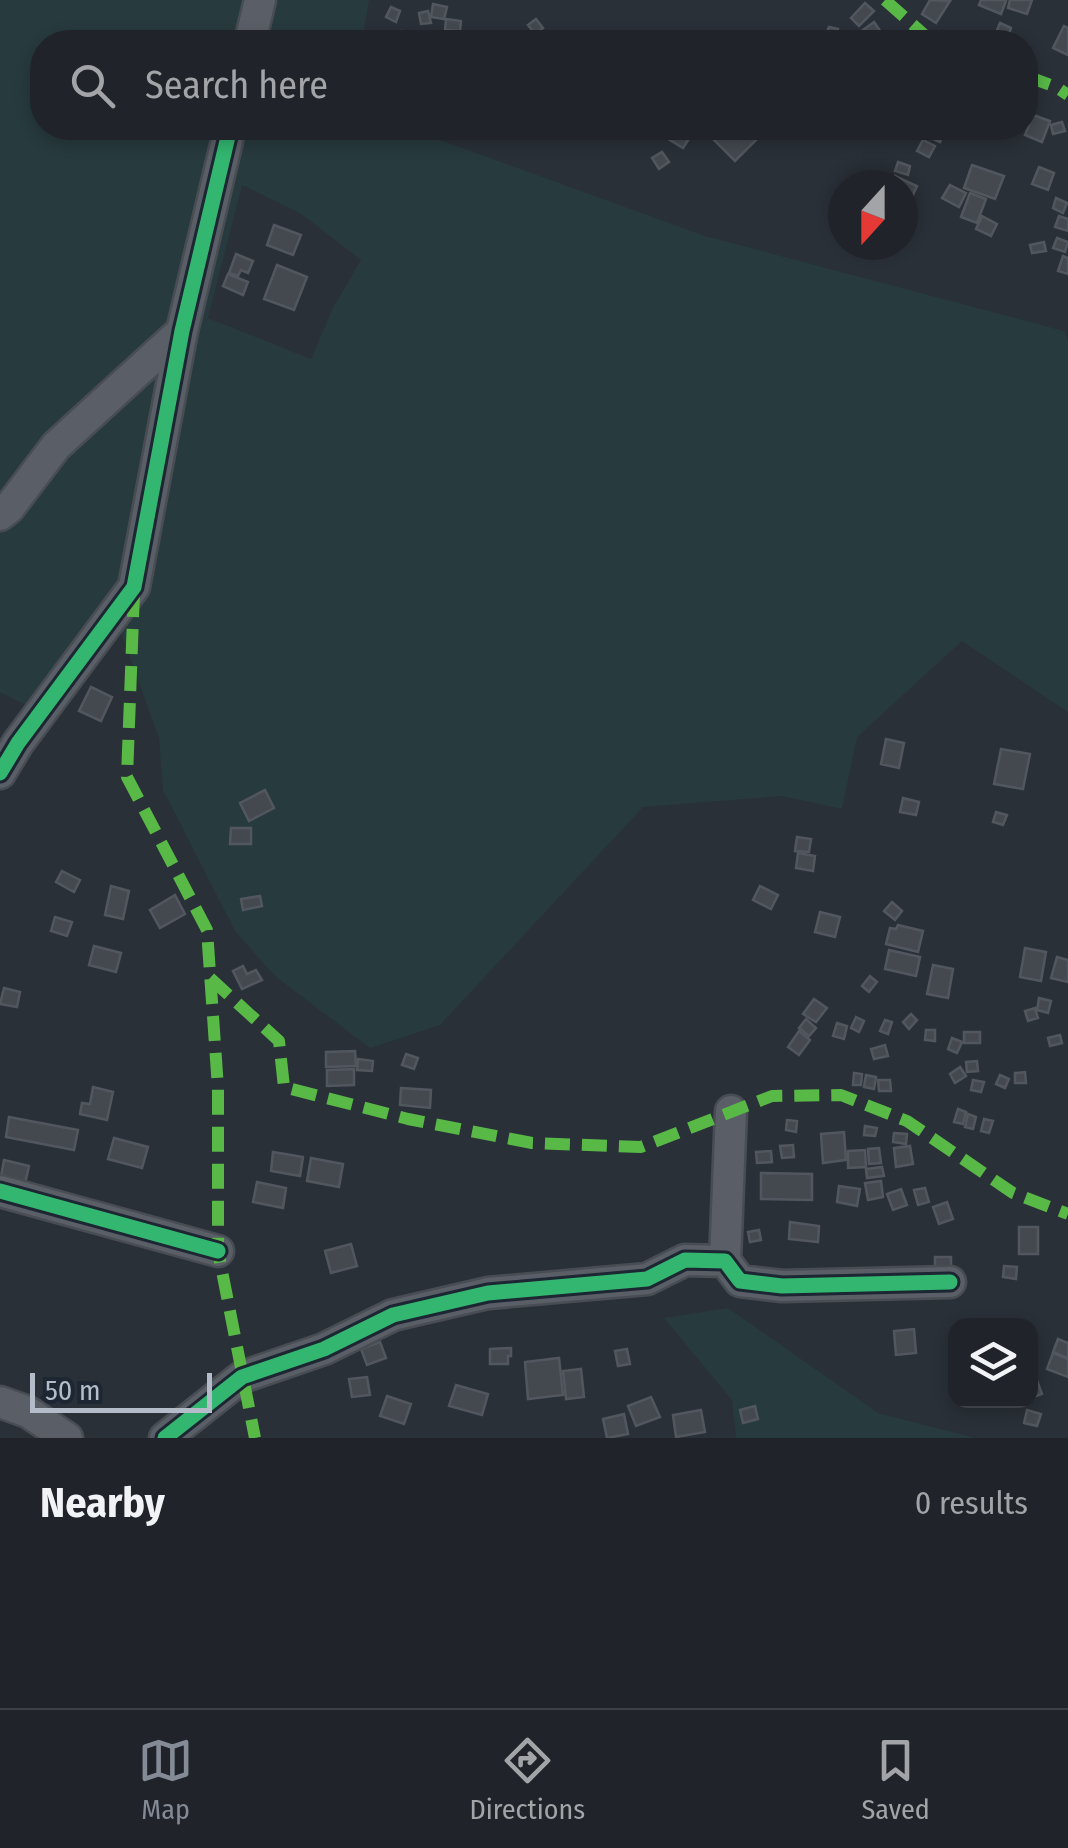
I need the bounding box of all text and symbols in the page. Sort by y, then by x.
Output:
search box [30,30,1038,140]
icon: search [65,58,120,113]
text: Search here [145,62,328,108]
north arrow [828,170,918,260]
map controls [948,1318,1038,1408]
button: layers [948,1318,1038,1408]
scale bar [30,1368,212,1412]
text: 50 m [45,1374,101,1407]
text: Nearby [40,1478,165,1528]
text: 0 results [915,1484,1028,1522]
tab: Map [138,1733,193,1826]
tab: Directions [469,1733,585,1826]
tab: Saved [861,1733,930,1826]

